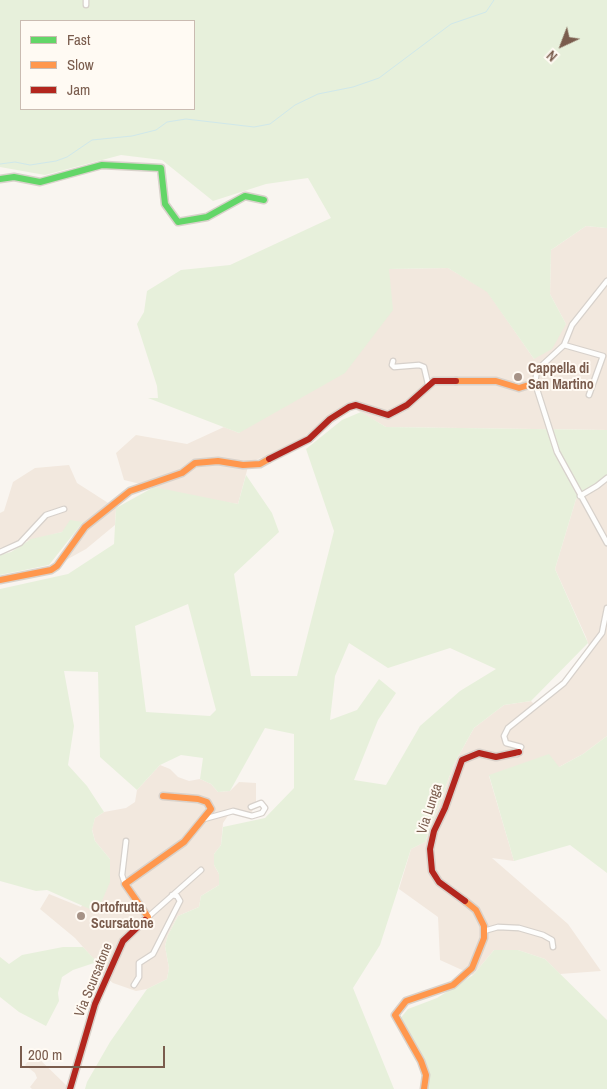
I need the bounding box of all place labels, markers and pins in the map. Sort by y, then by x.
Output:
place label: Cappella di San Martino [528,361,594,394]
marker: Cappella di San Martino [512,371,524,383]
place label: Ortofrutta Scursatone [91,900,154,932]
marker: Ortofrutta Scursatone [75,910,87,922]

